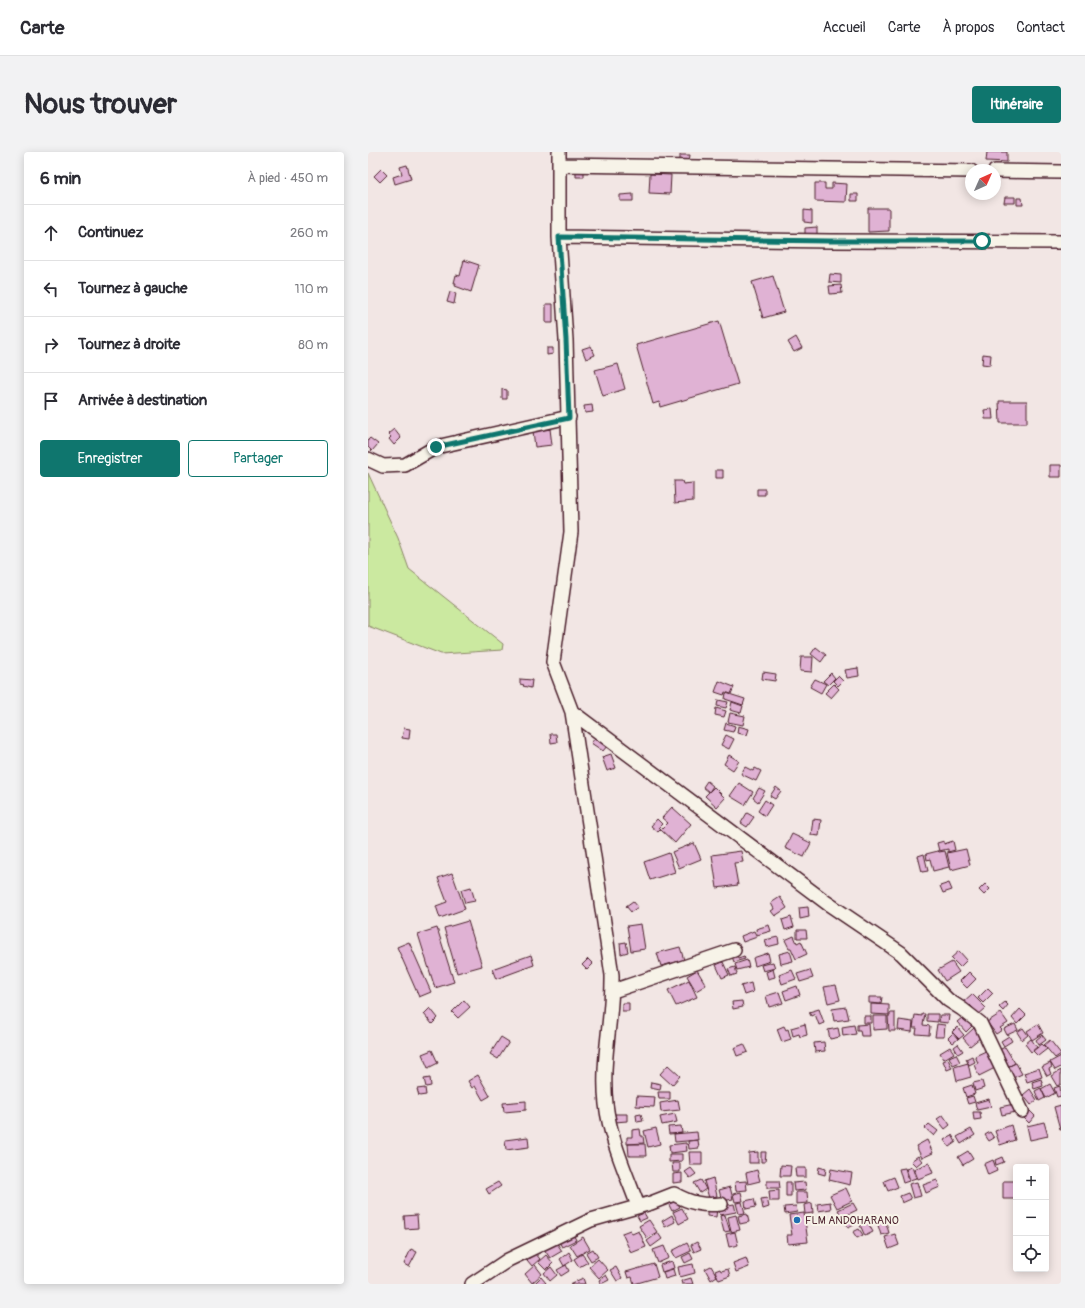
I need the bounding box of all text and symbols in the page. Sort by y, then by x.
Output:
text: Carte [20,16,64,40]
text: Accueil [823,19,866,36]
text: Carte [888,19,920,36]
text: À propos [942,19,994,36]
text: Contact [1016,19,1065,36]
button: Itinéraire [972,86,1061,123]
text: Nous trouver [24,87,177,122]
north arrow [965,164,1001,200]
text: 6 min [40,168,81,189]
text: À pied · 450 m [248,170,328,186]
icon: ahead [40,222,62,244]
text: Continuez [78,223,143,242]
text: 260 m [290,225,328,241]
route start [973,232,991,250]
icon: left [40,278,62,300]
text: Tournez à gauche [78,279,188,298]
text: 110 m [295,281,328,297]
icon: right [40,334,62,356]
text: Tournez à droite [78,335,180,354]
text: 80 m [298,337,328,353]
icon: arrive [40,390,62,412]
text: Arrivée à destination [78,391,207,410]
route end [427,438,445,456]
button: Enregistrer [40,440,180,477]
button: Partager [188,440,328,477]
map controls [1013,1164,1049,1272]
button: + [1013,1164,1049,1200]
button: − [1013,1200,1049,1236]
place label: FLM ANDOHARANO [805,1214,899,1227]
marker: FLM ANDOHARANO [792,1215,802,1225]
button: locate [1013,1236,1049,1272]

